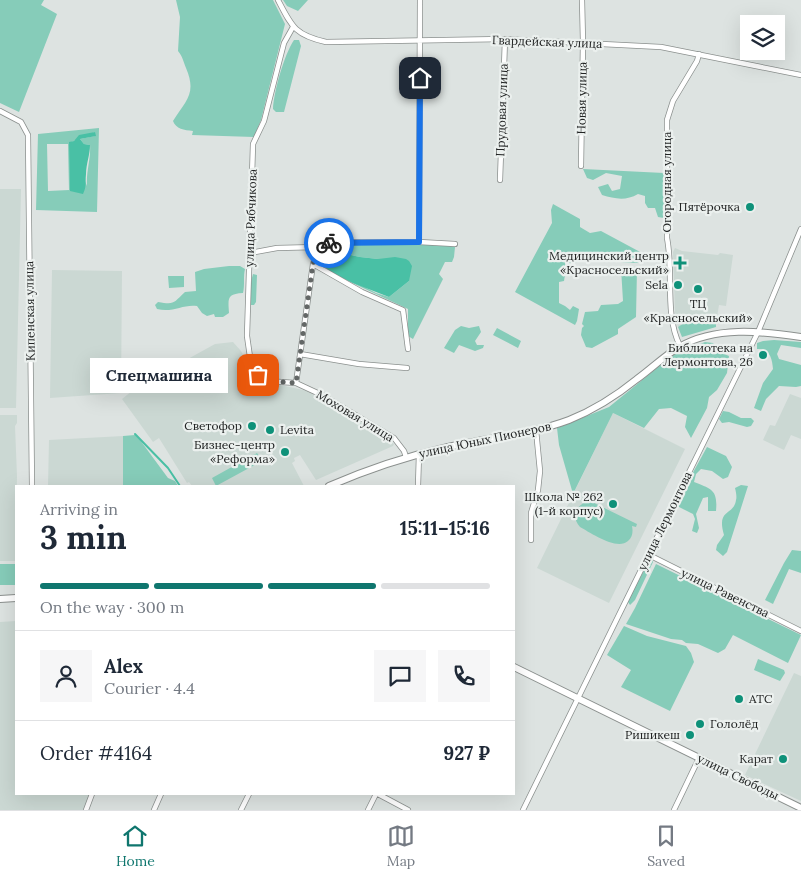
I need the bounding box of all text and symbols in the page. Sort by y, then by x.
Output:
map controls [740,15,785,60]
button: layers [740,15,785,60]
street label: Гвардейская улица [492,32,603,51]
pin [399,57,441,99]
street label: Новая улица [573,61,590,134]
street label: Прудовая улица [492,63,511,157]
icon: home [406,64,434,92]
street label: Огородная улица [659,132,674,232]
street label: улица Рябчикова [241,169,260,267]
place label: Пятёрочка [678,199,740,214]
marker: Пятёрочка [744,201,756,213]
courier [304,218,354,268]
icon: bike [315,229,343,257]
place label: Медицинский центр «Красносельский» [549,248,669,277]
marker: Медицинский центр «Красносельский» [673,256,687,270]
street label: Кипенская улица [21,261,38,361]
place label: Sela [645,277,668,292]
marker: Sela [672,279,684,291]
marker: ТЦ «Красносельский» [692,283,704,295]
place label: ТЦ «Красносельский» [643,296,753,325]
place label: Библиотека на Лермонтова, 26 [663,340,753,369]
marker: Библиотека на Лермонтова, 26 [757,349,769,361]
pin [237,354,279,396]
callout: Спецмашина [90,358,228,392]
icon: bag [244,361,272,389]
text: Спецмашина [106,365,212,385]
street label: Моховая улица [314,386,397,445]
place label: Светофор [184,418,242,433]
street label: улица Юных Пионеров [418,418,552,461]
marker: Светофор [246,420,258,432]
place label: Levita [280,422,314,437]
marker: Levita [264,424,276,436]
place label: Бизнес-центр «Реформа» [194,437,275,466]
marker: Бизнес-центр «Реформа» [279,446,291,458]
street label: улица Лермонтова [634,469,695,573]
place label: Школа № 262 (1-й корпус) [524,489,603,519]
marker: Школа № 262 (1-й корпус) [607,498,619,510]
text: Arriving in [40,499,118,519]
text: 15:11–15:16 [400,516,490,540]
text: 3 min [40,517,127,558]
street label: улица Равенства [679,565,772,620]
text: On the way · 300 m [40,597,184,617]
button: person [40,650,92,702]
button: chat [374,650,426,702]
button: phone [438,650,490,702]
text: Alex [104,654,143,678]
text: Courier · 4.4 [104,678,195,698]
place label: АТС [748,691,773,706]
marker: АТС [733,693,745,705]
place label: Гололёд [710,716,758,731]
marker: Гололёд [694,718,706,730]
place label: Ришикеш [625,727,680,742]
marker: Ришикеш [684,729,696,741]
text: Order #4164 [40,741,152,765]
text: 927 ₽ [443,741,490,765]
street label: улица Свободы [695,750,782,803]
place label: Карат [739,751,773,766]
marker: Карат [777,753,789,765]
tab: Home [116,822,155,870]
tab: Map [387,822,415,870]
tab: Saved [647,822,685,870]

